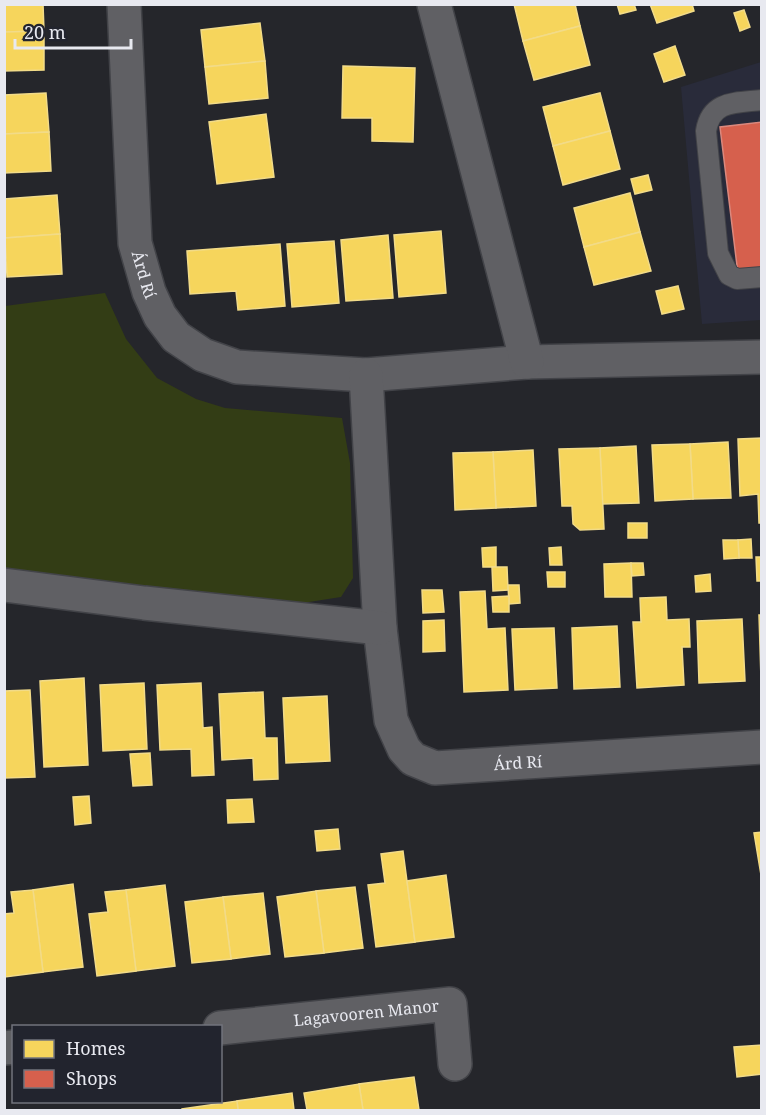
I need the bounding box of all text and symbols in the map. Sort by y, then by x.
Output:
scale bar [15,12,130,50]
text: 20 m [24,20,66,44]
street label: Árd Rí [127,248,162,302]
street label: Árd Rí [493,750,543,775]
street label: Lagavooren Manor [292,994,440,1031]
legend [12,1025,222,1103]
text: Homes [66,1036,125,1060]
text: Shops [66,1066,117,1090]

